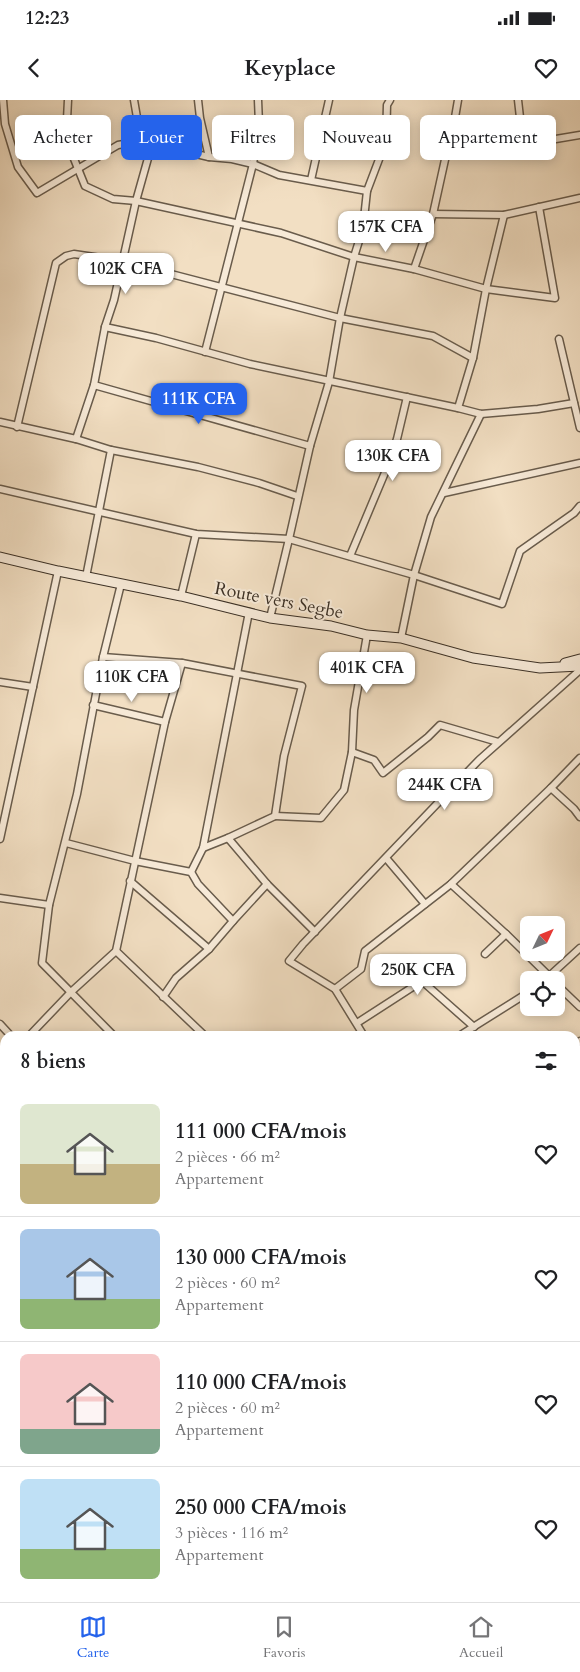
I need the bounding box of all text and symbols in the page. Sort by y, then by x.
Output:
text: 12:23 [25,5,69,31]
text: Keyplace [244,53,336,83]
icon: back [20,54,48,82]
icon: heart [532,54,560,82]
chip: Acheter [15,115,111,160]
chip: Louer [121,115,202,160]
chip: Filtres [212,115,294,160]
chip: Nouveau [304,115,410,160]
chip: Appartement [420,115,556,160]
pin: 157K CFA [334,210,438,253]
text: 157K CFA [349,216,423,238]
pin: 102K CFA [74,252,178,295]
text: 102K CFA [89,258,163,280]
pin: 111K CFA [147,382,251,425]
text: 111K CFA [162,388,236,410]
pin: 130K CFA [341,440,445,482]
text: 130K CFA [356,445,430,467]
street label: Route vers Segbe [212,576,345,625]
pin: 401K CFA [315,652,419,694]
text: 401K CFA [330,657,404,679]
pin: 110K CFA [80,660,184,703]
text: 110K CFA [95,666,169,688]
pin: 244K CFA [393,768,497,811]
text: 244K CFA [408,774,482,796]
north arrow [520,916,565,961]
map controls [520,916,565,1016]
pin: 250K CFA [366,954,470,996]
text: 250K CFA [381,959,455,981]
button: locate [520,971,565,1016]
text: 8 biens [20,1047,86,1076]
icon: filters [532,1047,560,1075]
text: 111 000 CFA/mois [175,1117,346,1146]
icon: home [60,1124,120,1184]
icon: heart [532,1140,560,1168]
text: 2 pièces · 66 m² [175,1146,280,1168]
text: Appartement [175,1168,263,1190]
text: 130 000 CFA/mois [175,1243,346,1272]
icon: home [60,1249,120,1309]
icon: heart [532,1265,560,1293]
text: 2 pièces · 60 m² [175,1272,280,1294]
text: Appartement [175,1294,263,1316]
text: 110 000 CFA/mois [175,1368,346,1397]
icon: home [60,1374,120,1434]
icon: heart [532,1390,560,1418]
text: 2 pièces · 60 m² [175,1397,280,1419]
text: Appartement [175,1419,263,1441]
text: 250 000 CFA/mois [175,1493,346,1522]
icon: home [60,1499,120,1559]
icon: heart [532,1515,560,1543]
text: 3 pièces · 116 m² [175,1522,288,1544]
text: Appartement [175,1544,263,1566]
tab: Carte [77,1613,109,1662]
tab: Favoris [263,1613,305,1662]
tab: Accueil [459,1613,503,1662]

